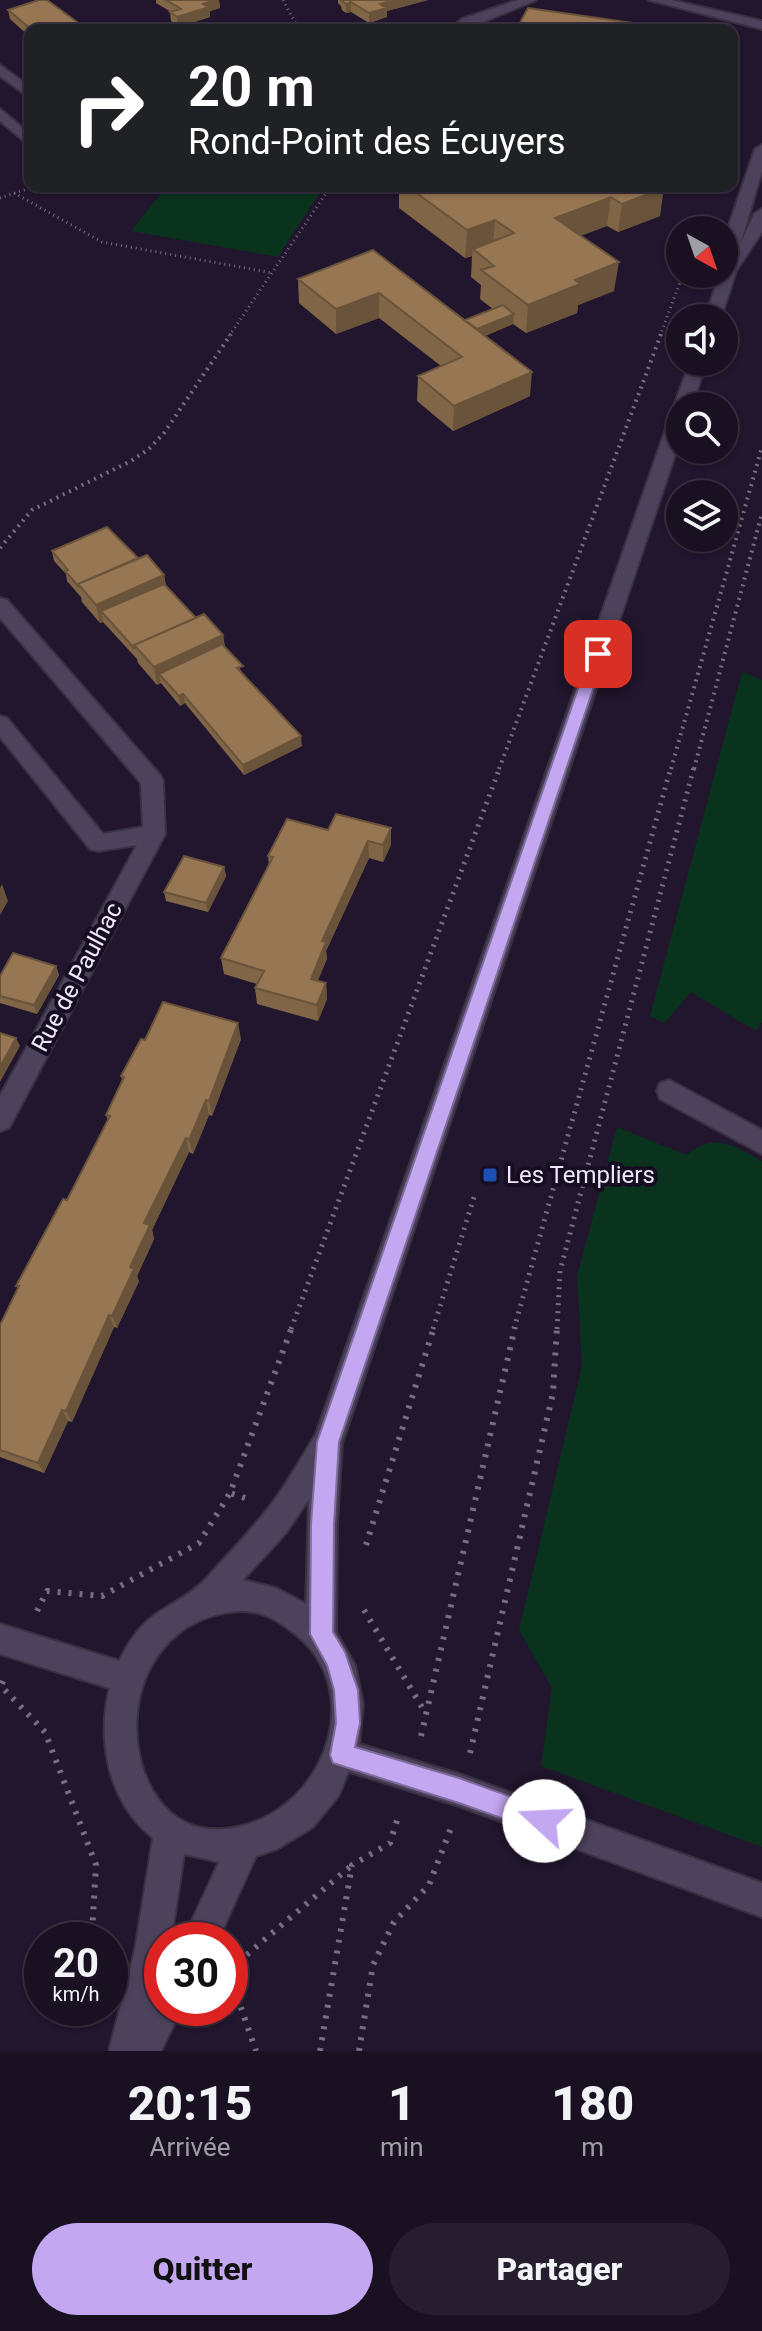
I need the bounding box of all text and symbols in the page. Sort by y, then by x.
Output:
text: 20 m [188,54,315,120]
icon: right [56,56,160,160]
text: Rond-Point des Écuyers [188,121,566,163]
north arrow [666,216,738,288]
map controls [666,216,738,552]
button: sound [666,304,738,376]
button: search [666,392,738,464]
button: layers [666,480,738,552]
pin [564,620,632,688]
icon: arrive [576,632,620,676]
street label: Rue de Paulhac [26,898,128,1056]
place label: Les Templiers [506,1161,655,1189]
marker: Les Templiers [481,1166,499,1184]
position arrow [502,1779,586,1863]
speed limit sign: 30 [144,1922,248,2026]
text: 20 [53,1940,99,1987]
text: km/h [53,1982,99,2006]
text: 20:15 [128,2075,252,2132]
text: 1 [388,2075,416,2132]
text: 180 [551,2075,634,2132]
text: Arrivée [150,2132,230,2162]
text: min [380,2132,424,2162]
text: m [581,2132,604,2162]
button: Quitter [32,2223,373,2315]
button: Partager [389,2223,730,2315]

